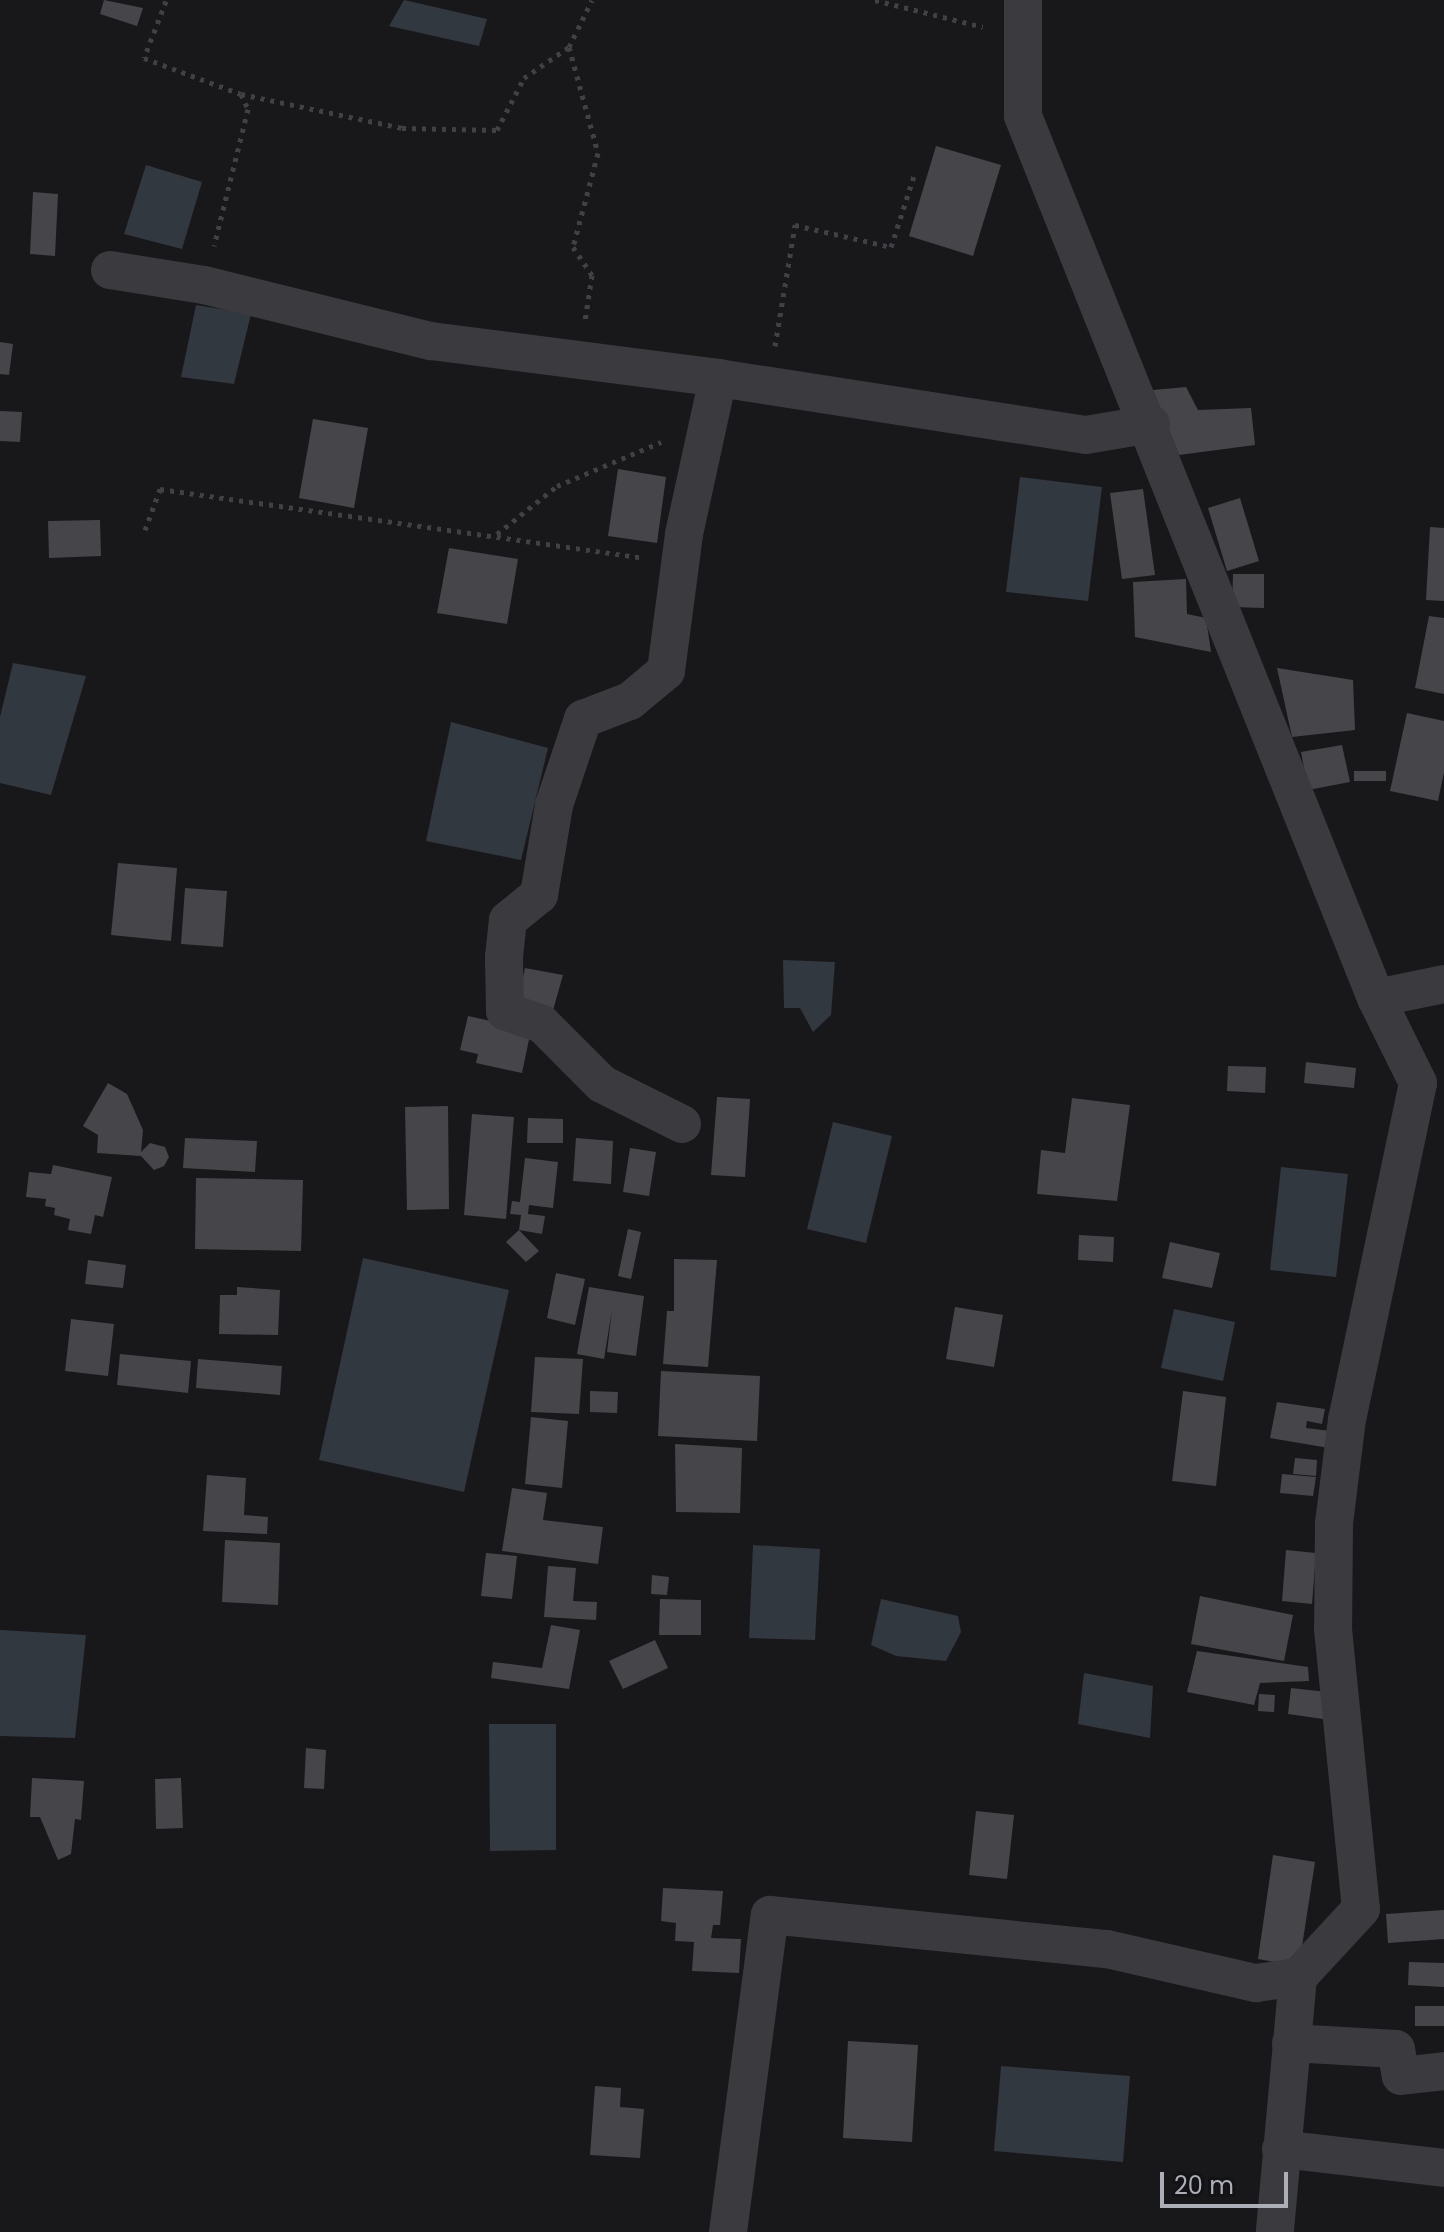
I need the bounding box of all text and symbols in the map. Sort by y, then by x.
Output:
scale bar [1164,2156,1292,2206]
text: 20 m [1174,2169,1234,2202]

